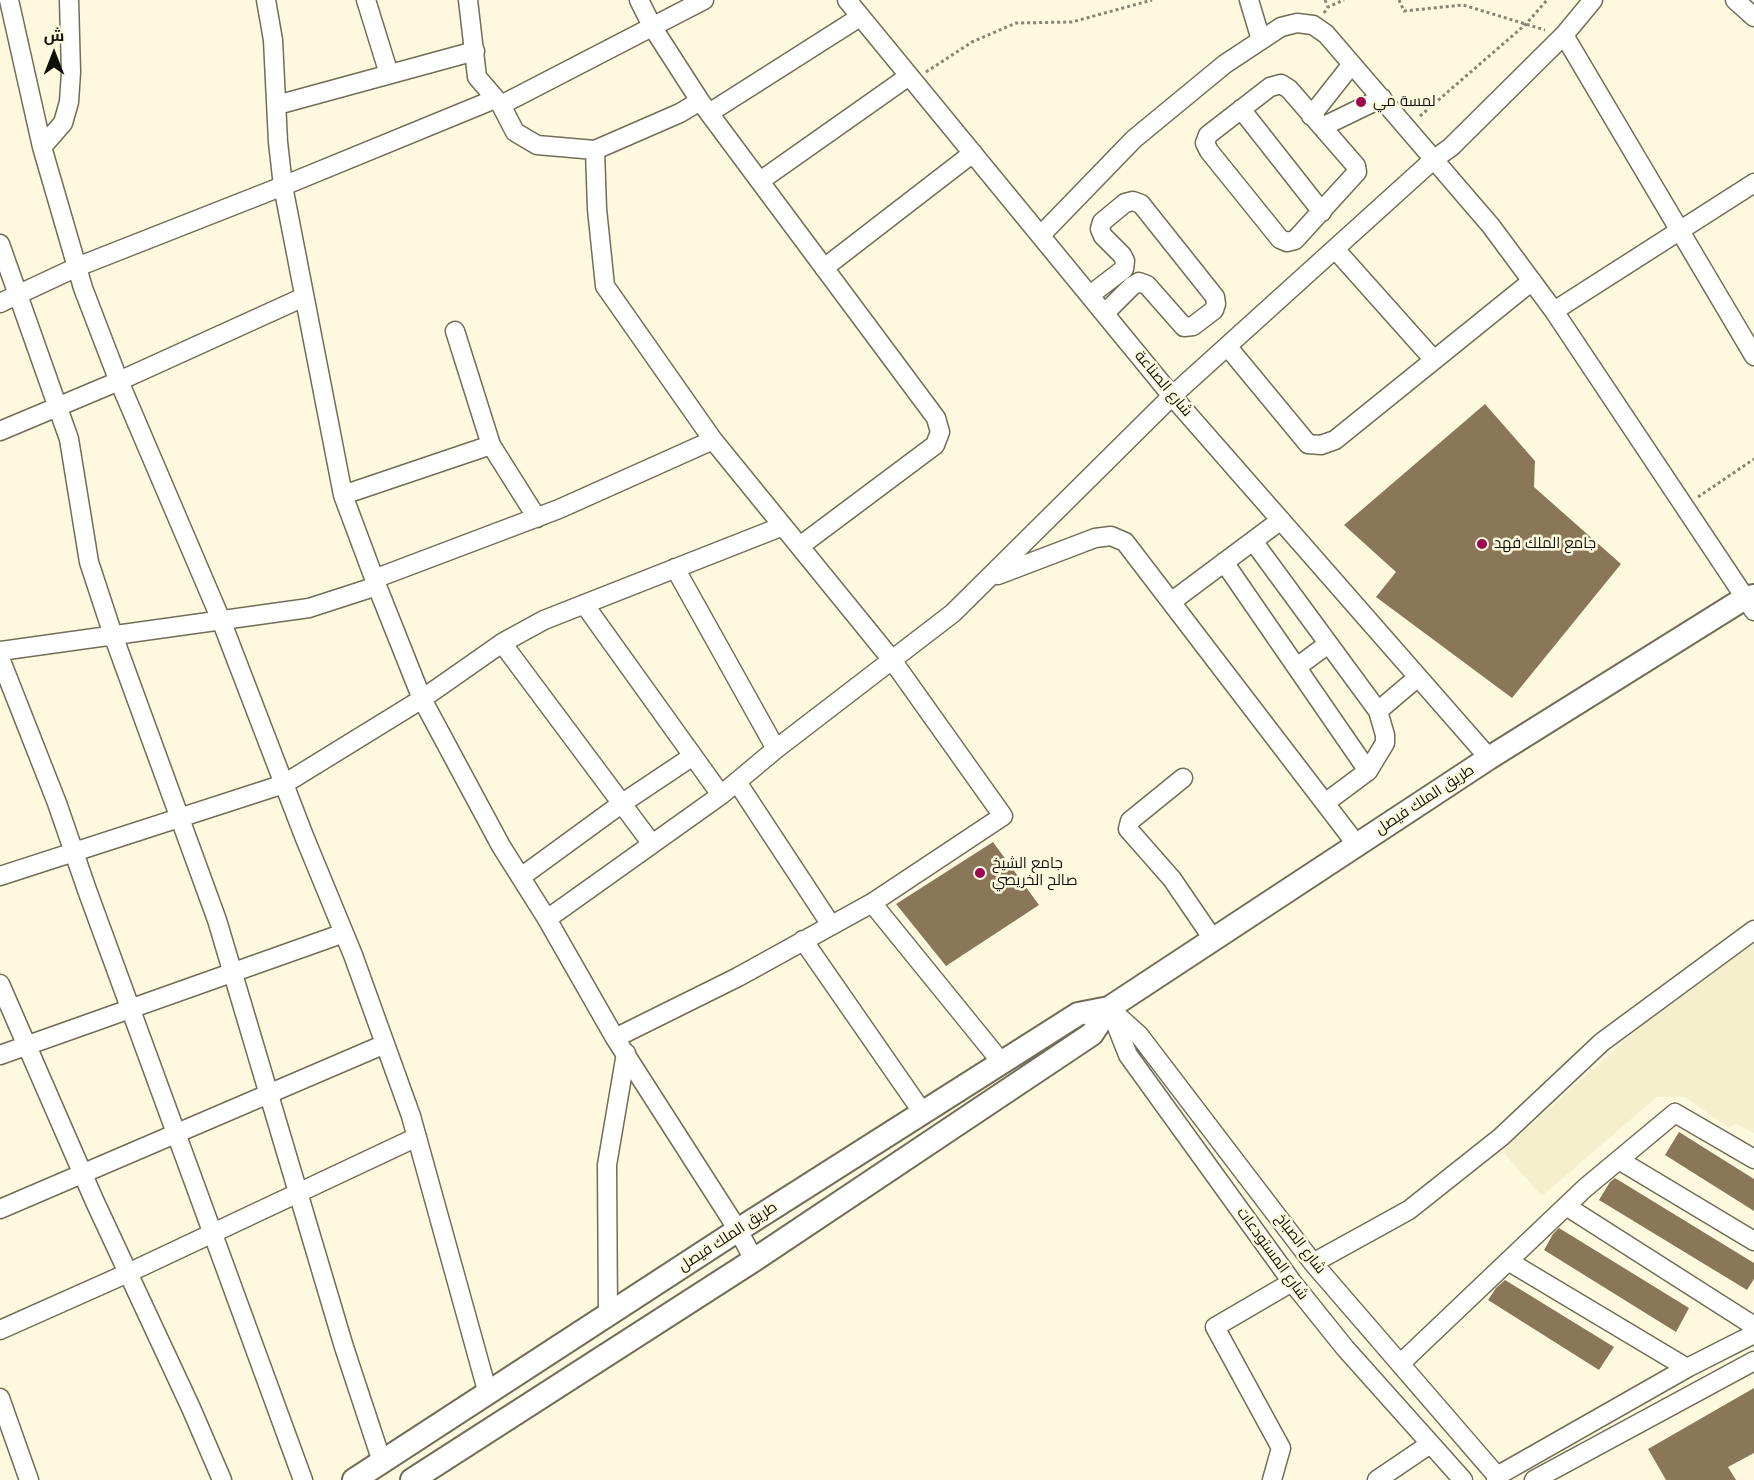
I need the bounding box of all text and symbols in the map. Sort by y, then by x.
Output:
north arrow [24,24,84,84]
text: ش [44,25,64,46]
place label: لمسة مي [1373,93,1436,111]
marker: لمسة مي [1354,95,1368,109]
street label: شارع الصناعة [1130,347,1196,421]
place label: جامع الملك فهد [1494,535,1596,553]
marker: جامع الملك فهد [1475,537,1489,551]
street label: طريق الملك فيصل [1372,761,1478,839]
place label: جامع الشيخ صالح الخريصي [992,855,1078,890]
marker: جامع الشيخ صالح الخريصي [973,866,987,880]
street label: طريق الملك فيصل [675,1198,781,1276]
street label: شارع المستودعات [1232,1204,1312,1304]
street label: شارع الصباخ [1271,1210,1329,1278]

